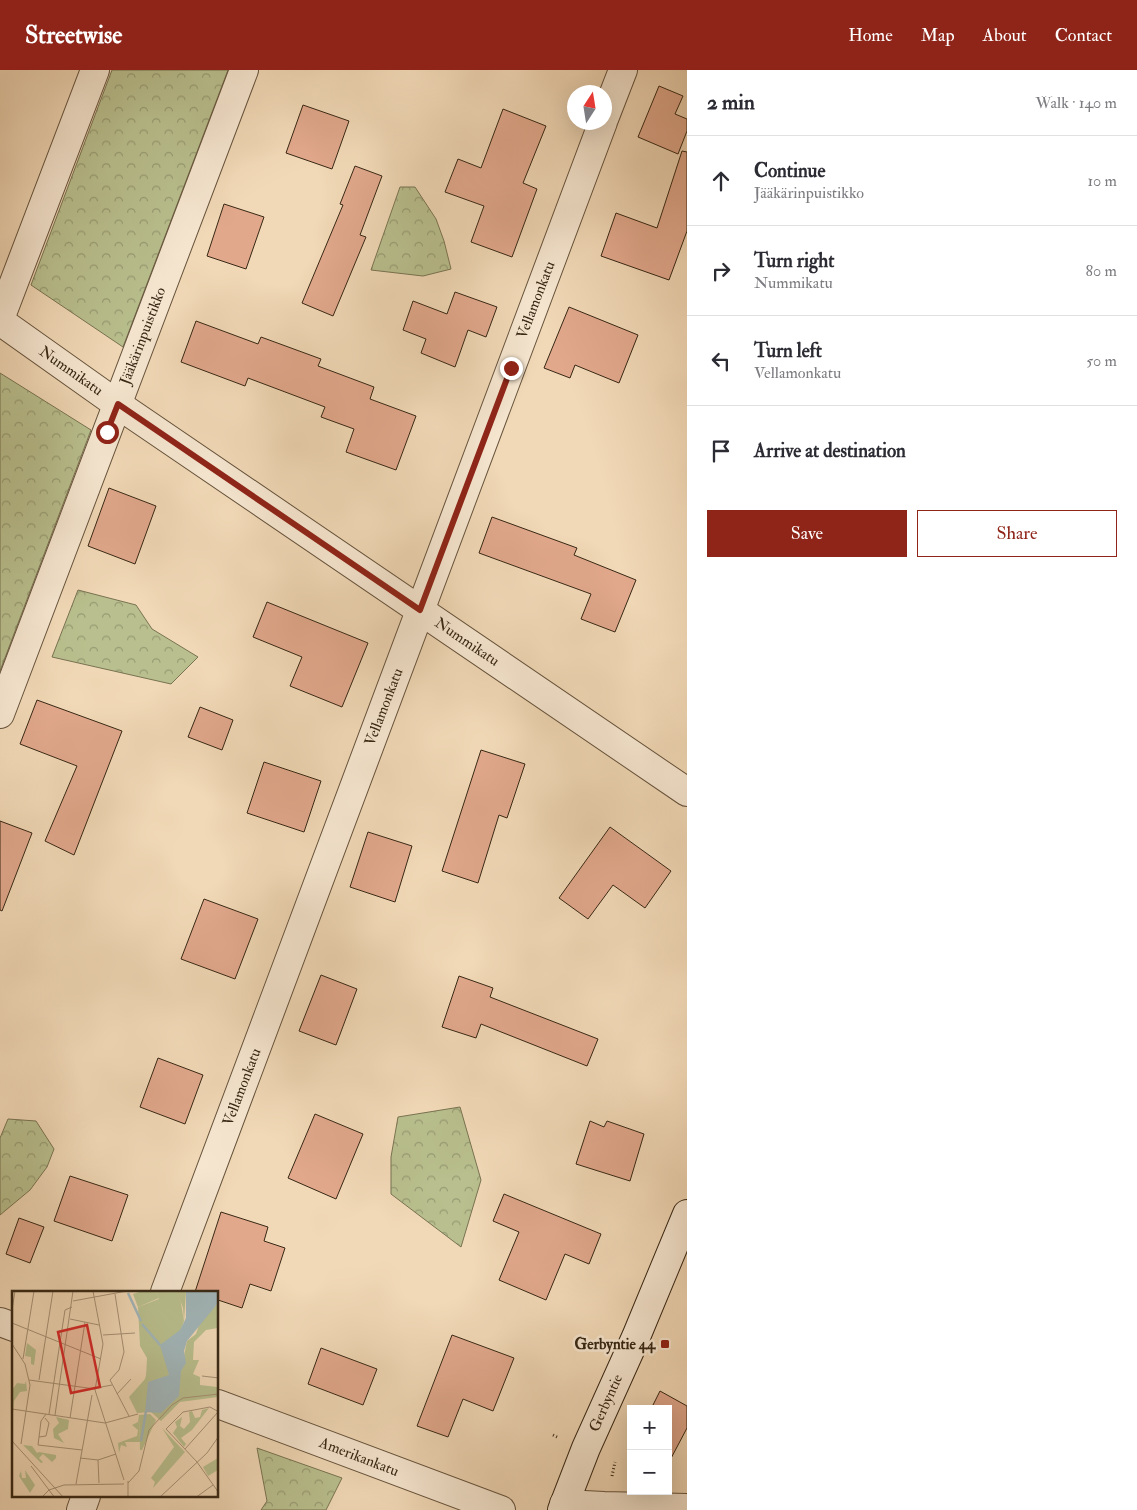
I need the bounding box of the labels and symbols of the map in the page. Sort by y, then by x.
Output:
north arrow [567,85,612,130]
street label: Vellamonkatu [512,258,560,342]
street label: Jääkärinpuistikko [115,284,171,389]
street label: Nummikatu [35,342,107,400]
route end [500,357,523,380]
route start [96,421,119,444]
street label: Nummikatu [431,613,503,671]
street label: Vellamonkatu [360,665,408,749]
street label: Vellamonkatu [218,1045,266,1129]
inset map [12,1291,219,1498]
place label: Gerbyntie 44 [575,1335,656,1355]
marker: Gerbyntie 44 [659,1338,671,1350]
street label: Gerbyntie [585,1371,627,1435]
street label: Amerikankatu [316,1433,402,1481]

